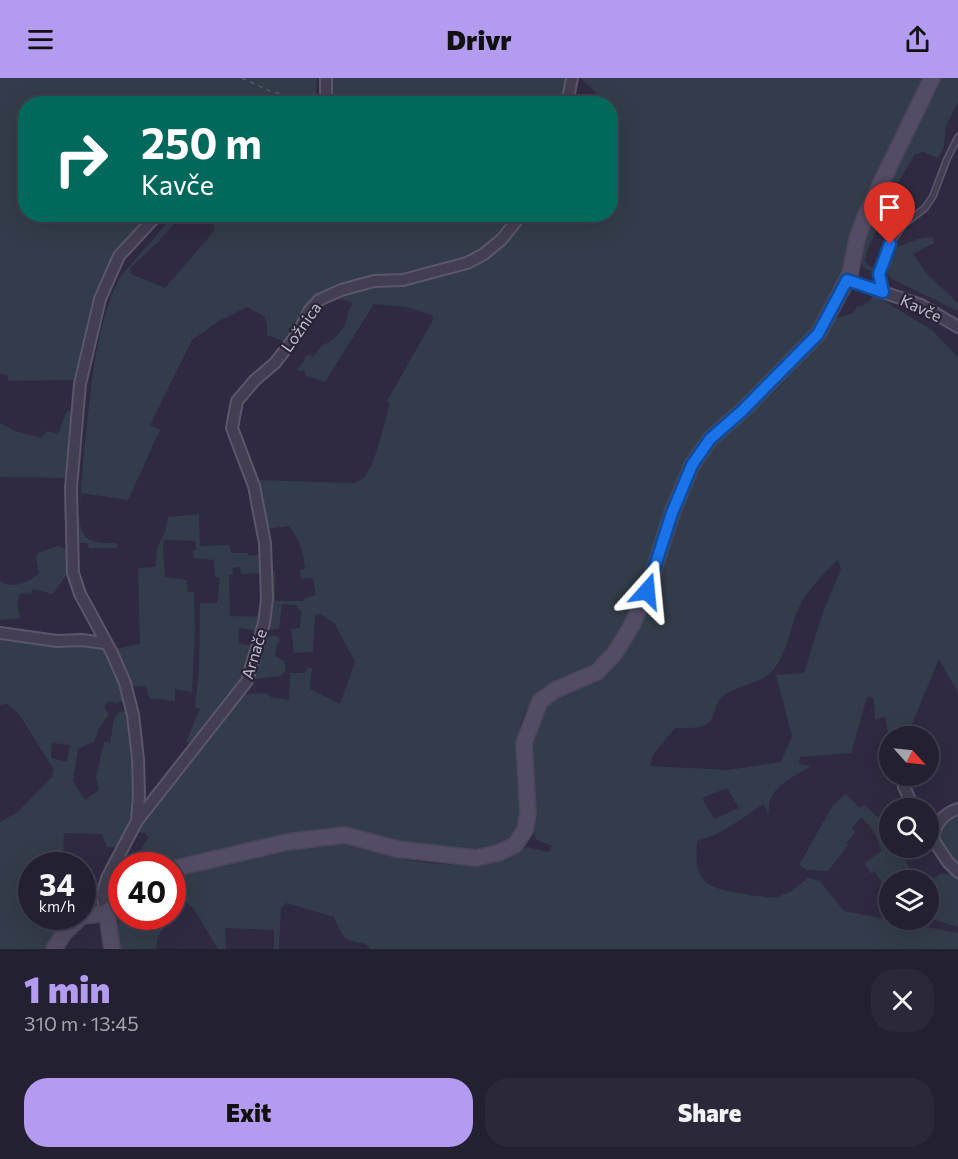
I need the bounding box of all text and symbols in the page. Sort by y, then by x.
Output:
icon: menu [24,23,57,56]
text: Drivr [446,23,512,56]
icon: share [901,23,934,56]
text: 250 m [141,116,262,168]
icon: right [42,120,120,198]
text: Kavče [141,168,214,201]
pin [864,182,915,244]
icon: arrive [873,191,906,224]
street label: Kavče [898,290,945,325]
street label: Ložnica [277,298,324,355]
position arrow [615,559,679,623]
street label: Arnače [237,627,270,681]
north arrow [879,726,939,786]
map controls [879,726,939,930]
button: search [879,798,939,858]
speed limit sign: 40 [108,852,186,930]
text: 34 [39,865,75,902]
button: layers [879,870,939,930]
text: km/h [39,897,75,915]
text: 1 min [24,966,110,1010]
button: close [871,969,934,1032]
text: 310 m · 13:45 [24,1011,139,1035]
button: Exit [24,1078,473,1147]
button: Share [485,1078,934,1147]

